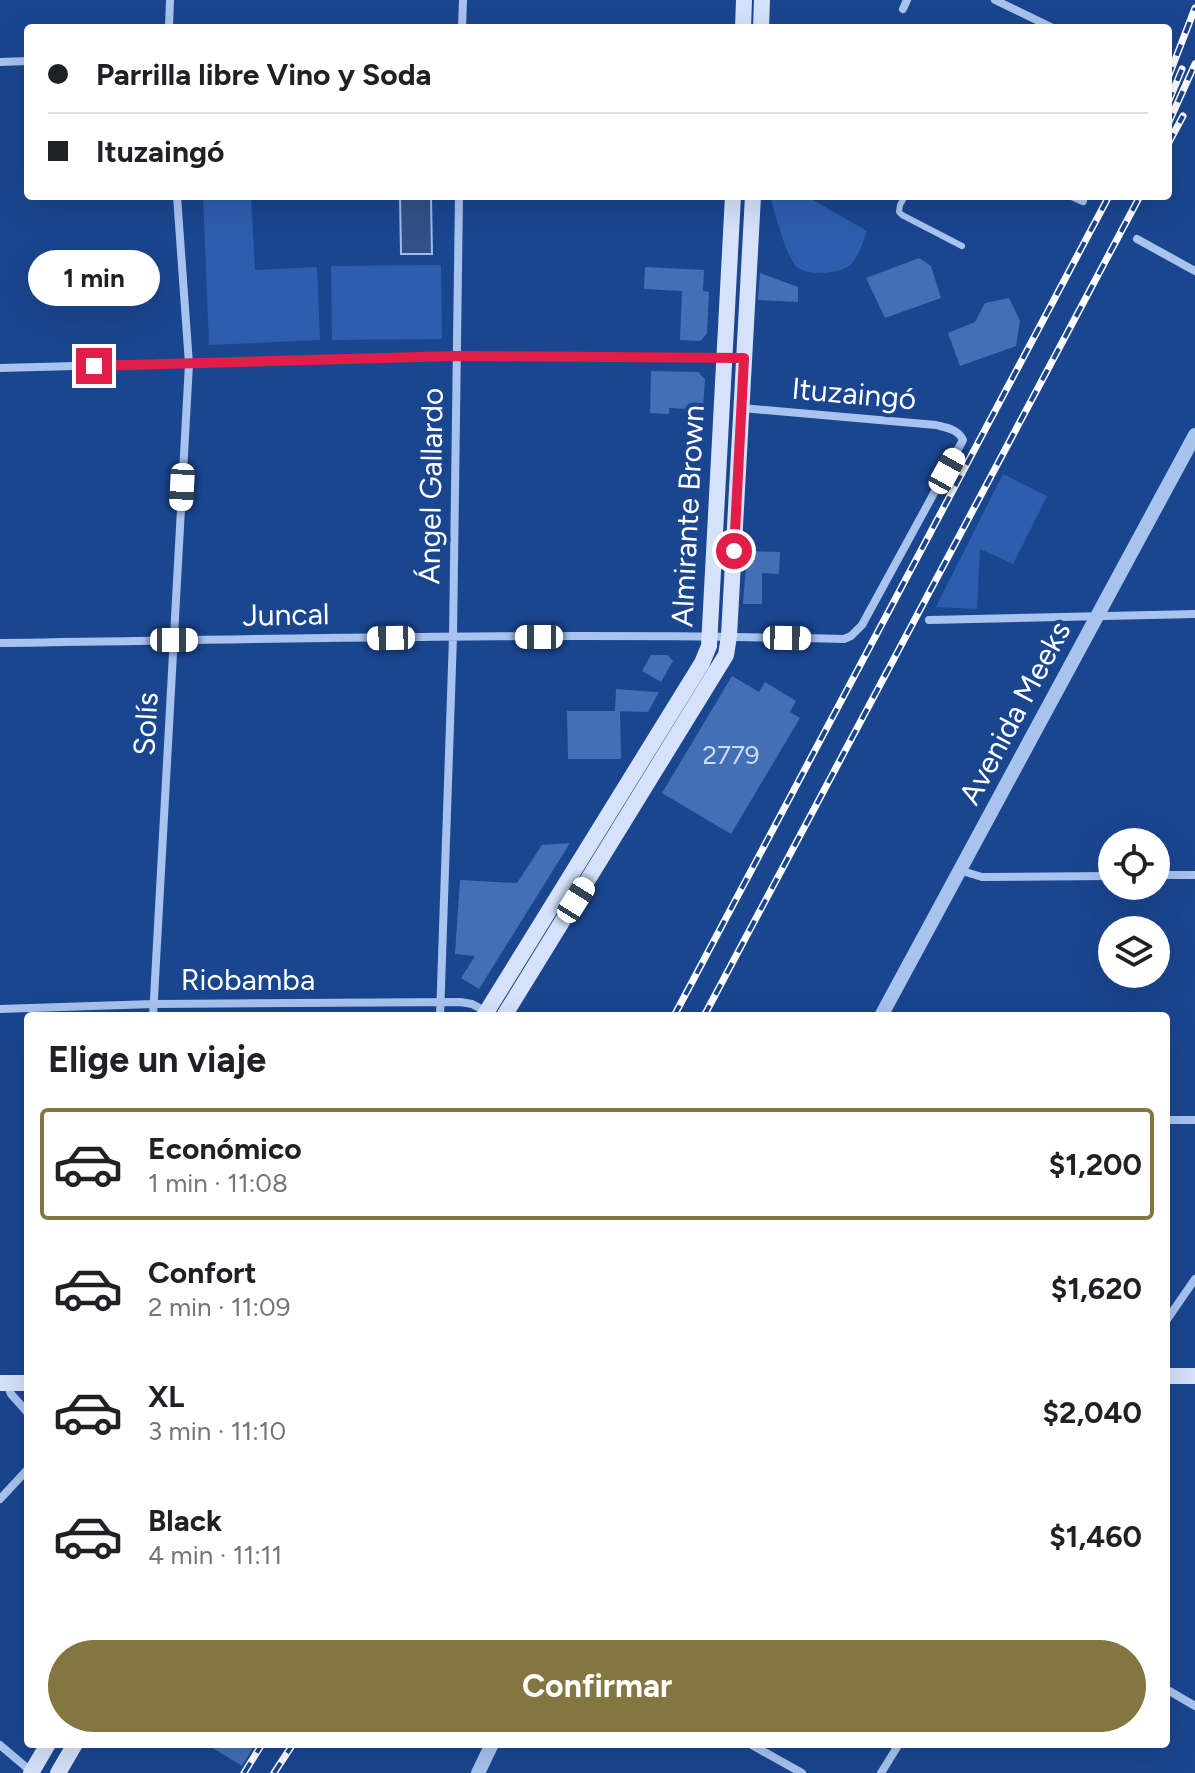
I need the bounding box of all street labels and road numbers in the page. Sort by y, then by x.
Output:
street label: Ituzaingó [790,370,918,417]
street label: Ángel Gallardo [410,387,451,585]
street label: Almirante Brown [663,404,712,628]
street label: Juncal [242,595,330,634]
street label: Avenida Meeks [951,615,1078,811]
street label: Solís [125,691,166,757]
street label: Riobamba [181,961,315,998]

